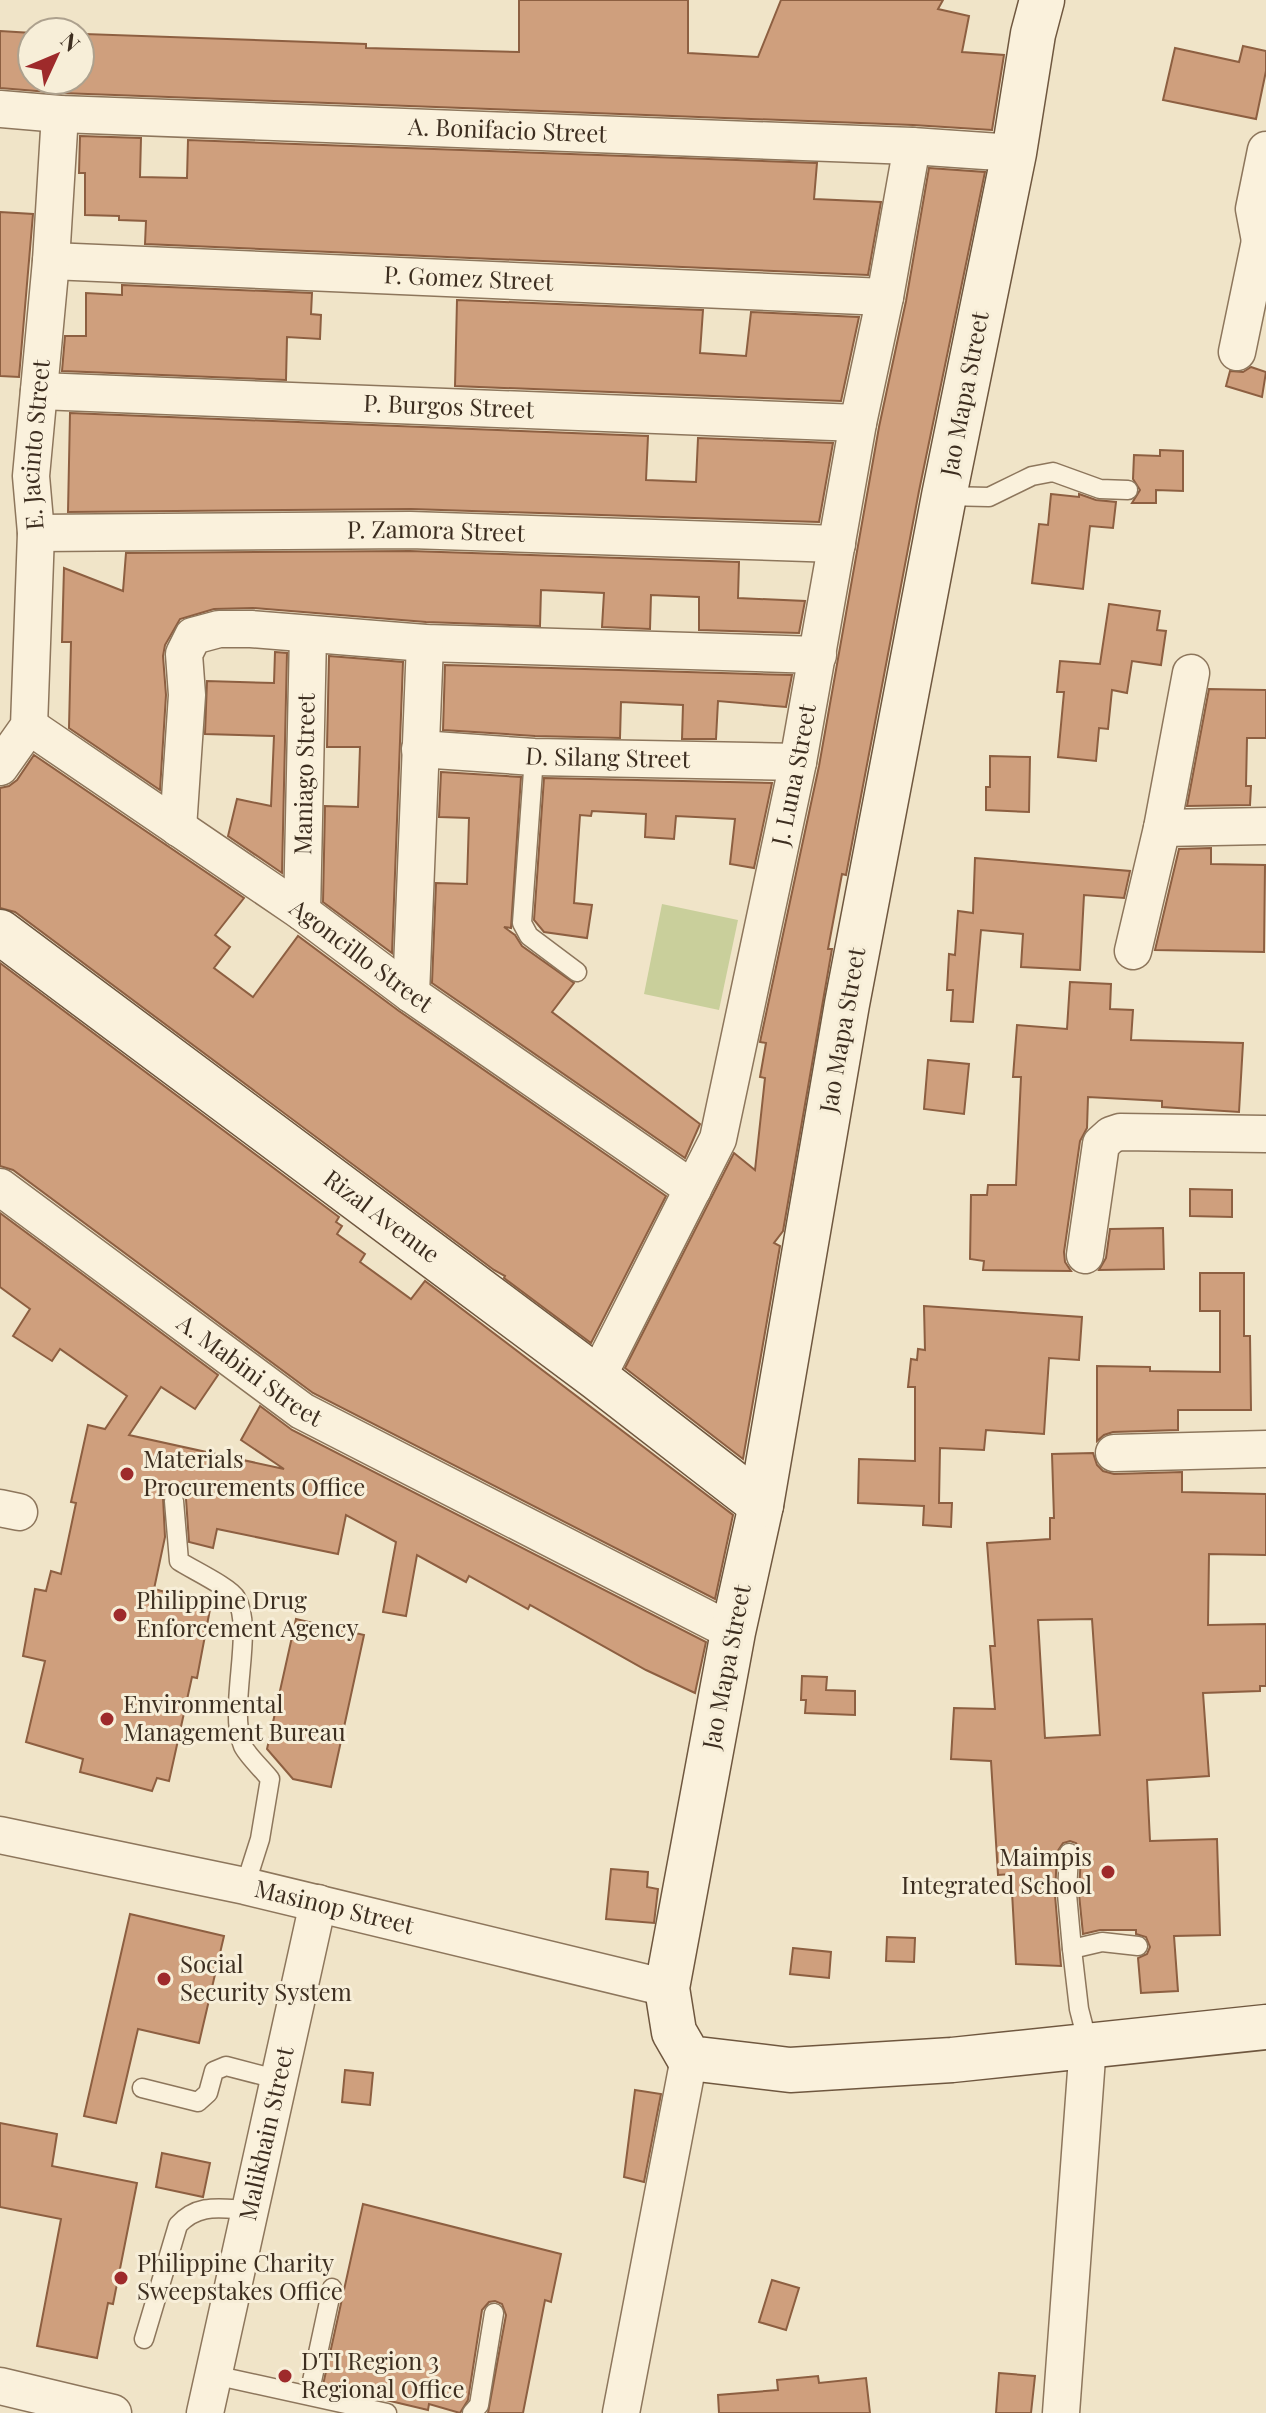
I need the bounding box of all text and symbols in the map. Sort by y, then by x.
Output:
north arrow [16,16,96,96]
text: N [55,25,87,58]
street label: A. Bonifacio Street [407,109,608,149]
street label: P. Gomez Street [383,257,555,297]
street label: Jao Mapa Street [931,308,995,480]
street label: E. Jacinto Street [13,357,56,531]
street label: P. Burgos Street [363,386,535,424]
street label: P. Zamora Street [347,512,526,548]
street label: Maniago Street [285,692,321,855]
street label: J. Luna Street [762,701,822,849]
street label: D. Silang Street [524,738,691,774]
street label: Agoncillo Street [284,890,440,1019]
street label: Jao Mapa Street [811,944,871,1116]
street label: Rizal Avenue [318,1161,447,1269]
street label: A. Mabini Street [171,1305,329,1433]
place label: Materials Procurements Office [143,1442,365,1502]
marker: Materials Procurements Office [118,1465,136,1483]
street label: Jao Mapa Street [693,1581,757,1753]
place label: Philippine Drug Enforcement Agency [136,1583,358,1643]
marker: Philippine Drug Enforcement Agency [111,1606,129,1624]
place label: Environmental Management Bureau [123,1687,346,1747]
marker: Environmental Management Bureau [98,1710,116,1728]
place label: Maimpis Integrated School [901,1840,1092,1900]
marker: Maimpis Integrated School [1099,1863,1117,1881]
street label: Masinop Street [252,1871,418,1940]
place label: Social Security System [180,1947,352,2007]
marker: Social Security System [155,1970,173,1988]
street label: Malikhain Street [230,2043,300,2223]
place label: Philippine Charity Sweepstakes Office [137,2246,343,2306]
marker: Philippine Charity Sweepstakes Office [112,2269,130,2287]
place label: DTI Region 3 Regional Office [301,2344,465,2404]
marker: DTI Region 3 Regional Office [276,2367,294,2385]

